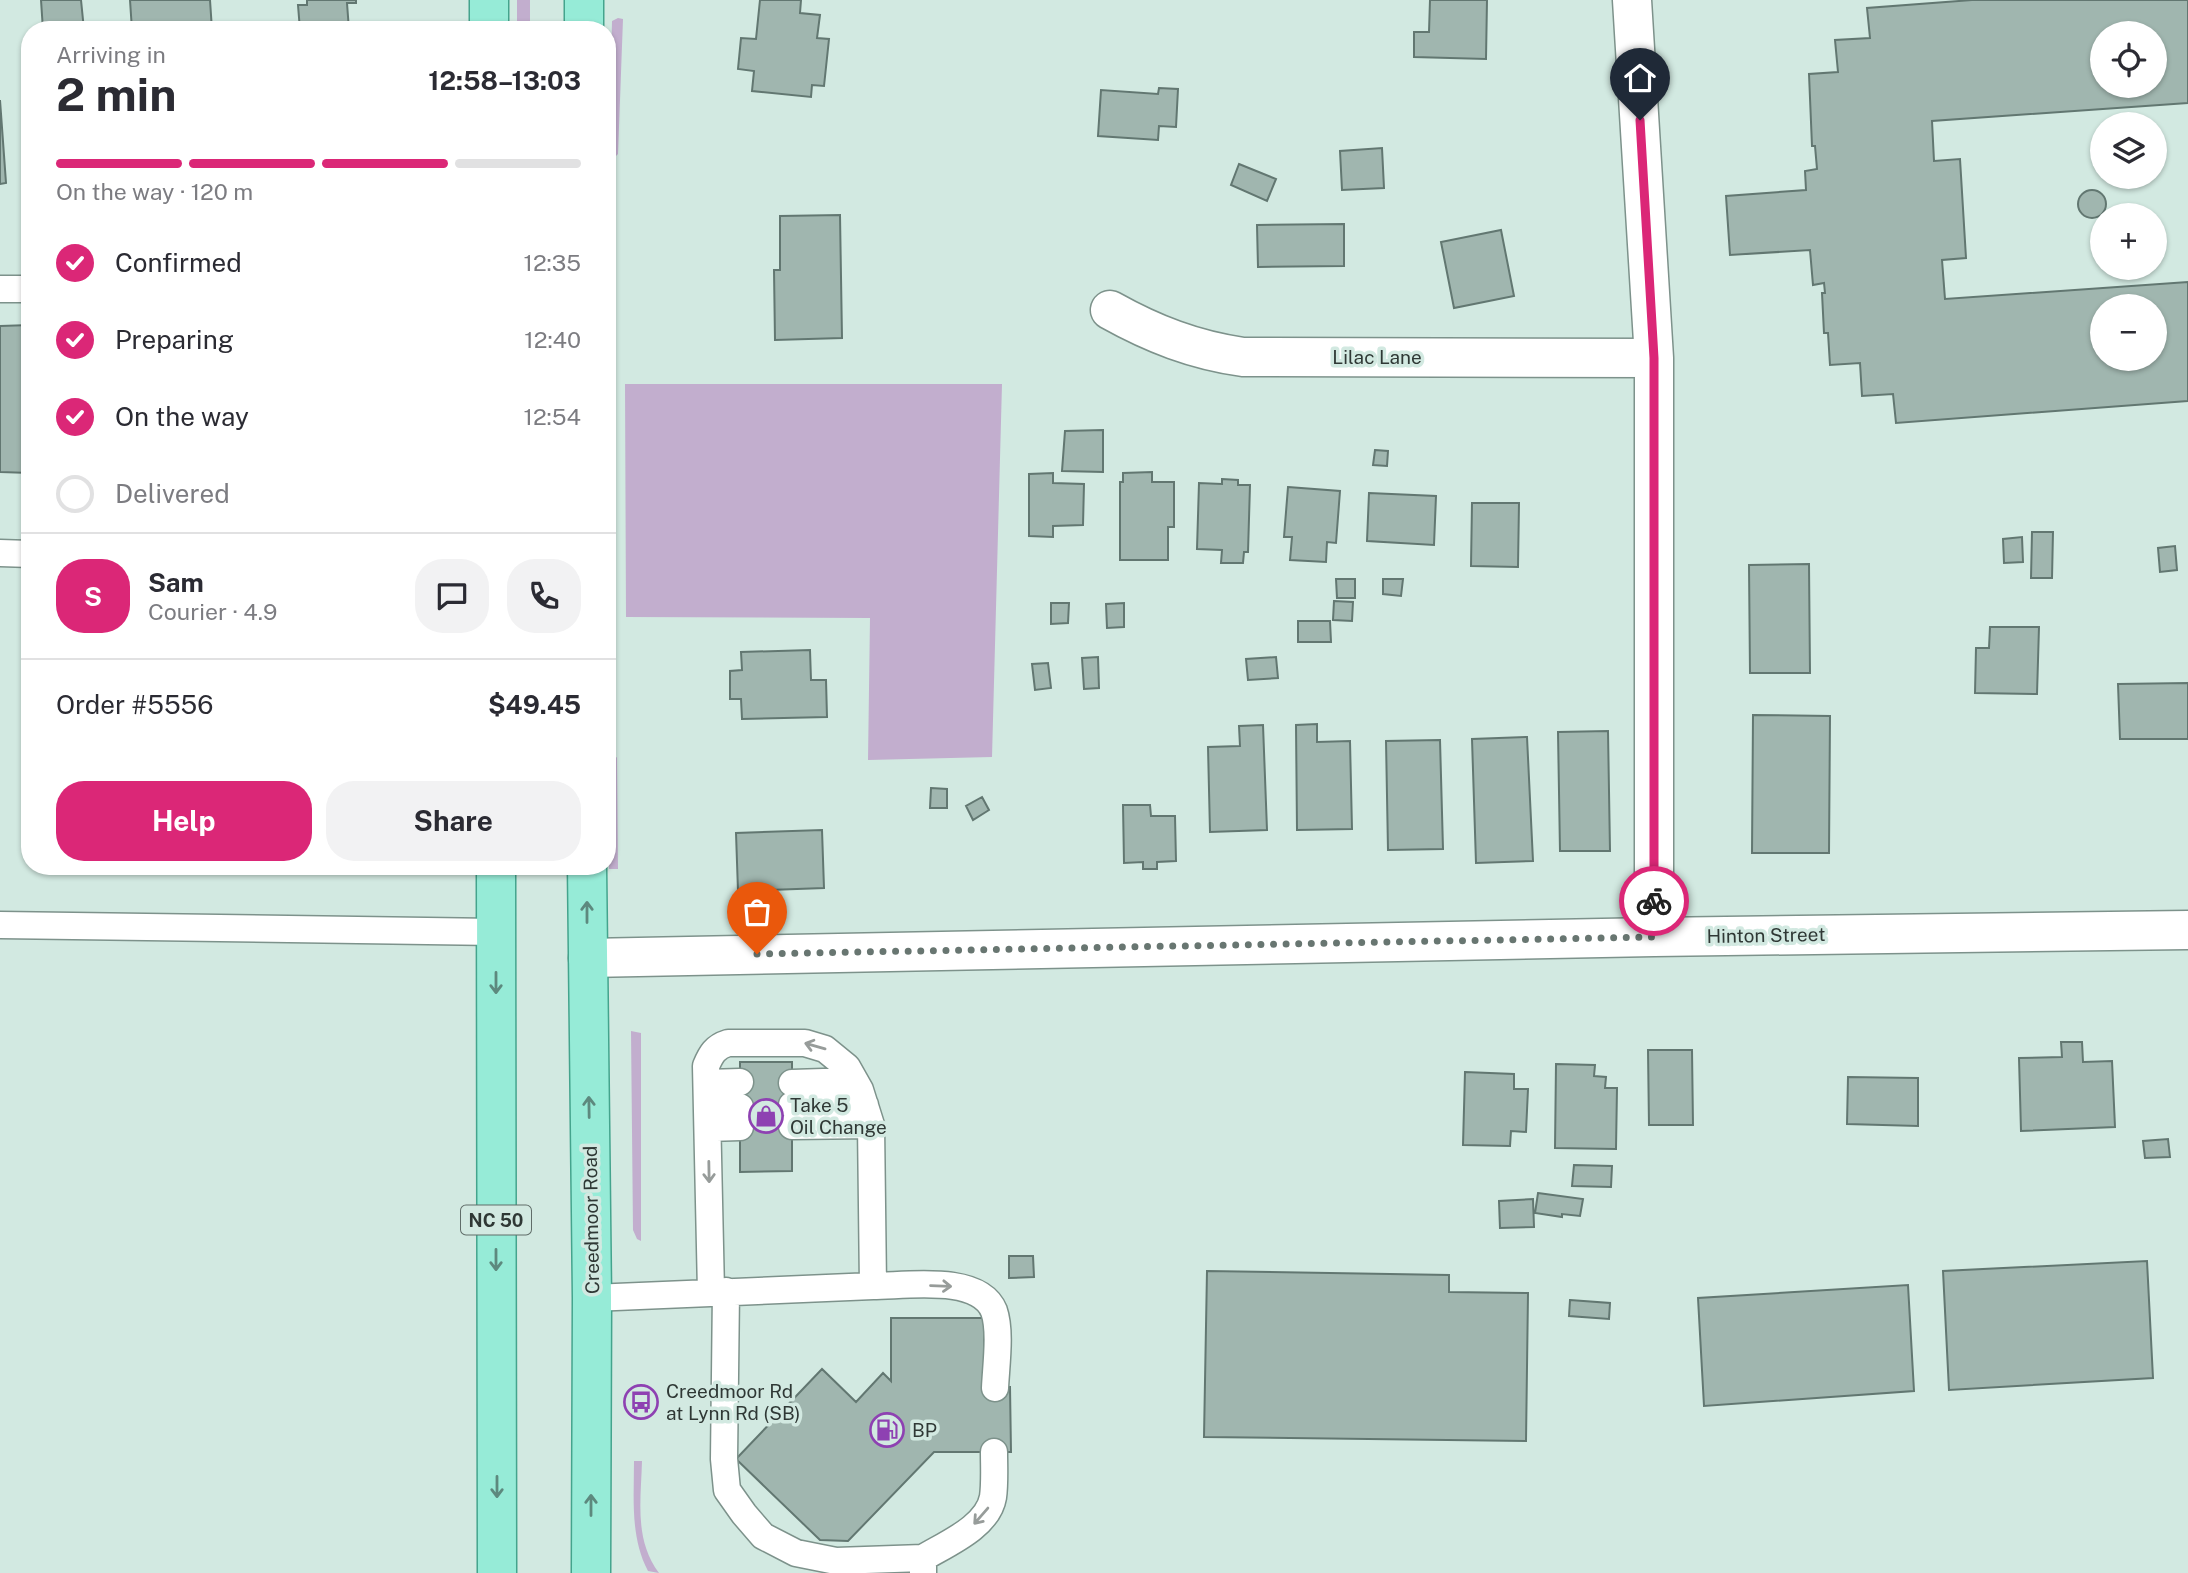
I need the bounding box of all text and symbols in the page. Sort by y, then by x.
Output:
map controls [2090,21,2167,371]
button: locate [2090,21,2167,98]
text: Arriving in [56,41,166,68]
pin [1610,48,1670,120]
icon: home [1621,59,1659,97]
text: 12:58–13:03 [428,65,581,96]
text: 2 min [56,67,176,121]
button: layers [2090,112,2167,189]
text: On the way · 120 m [56,178,253,205]
button: + [2090,203,2167,280]
icon: check [56,244,94,282]
text: Confirmed [115,247,242,278]
text: 12:35 [524,249,581,276]
button: − [2090,294,2167,371]
icon: check [56,321,94,359]
text: Preparing [115,324,234,355]
text: 12:40 [524,326,581,353]
street label: Lilac Lane [1332,346,1422,368]
icon: check [56,398,94,436]
text: On the way [115,401,249,432]
text: 12:54 [524,403,581,430]
text: Delivered [115,478,230,509]
button: chat [415,559,489,633]
button: phone [507,559,581,633]
text: Sam [148,567,204,598]
text: S [84,581,102,612]
text: Courier · 4.9 [148,598,277,625]
text: Order #5556 [56,689,213,720]
text: $49.45 [488,689,581,720]
button: Help [56,781,312,861]
button: Share [326,781,581,861]
courier [1619,866,1689,936]
pin [727,882,787,954]
icon: bike [1635,882,1673,920]
icon: bag [738,893,776,931]
one-way arrow [581,901,594,924]
street label: Hinton Street [1706,923,1826,947]
one-way arrow [489,972,503,995]
one-way arrow [804,1039,826,1052]
place label: Take 5 Oil Change [790,1094,887,1138]
one-way arrow [583,1096,596,1119]
shop icon: Take 5 Oil Change [747,1097,785,1135]
street label: Creedmoor Road [579,1146,603,1294]
one-way arrow [702,1160,716,1183]
road number: NC 50 [461,1205,531,1234]
one-way arrow [489,1248,503,1271]
one-way arrow [930,1279,953,1292]
place label: Creedmoor Rd at Lynn Rd (SB) [666,1380,800,1424]
bus stop icon: Creedmoor Rd at Lynn Rd (SB) [622,1383,660,1421]
fuel station icon: BP [868,1411,906,1449]
place label: BP [912,1419,937,1441]
one-way arrow [490,1476,504,1499]
one-way arrow [584,1494,598,1517]
one-way arrow [973,1507,989,1525]

